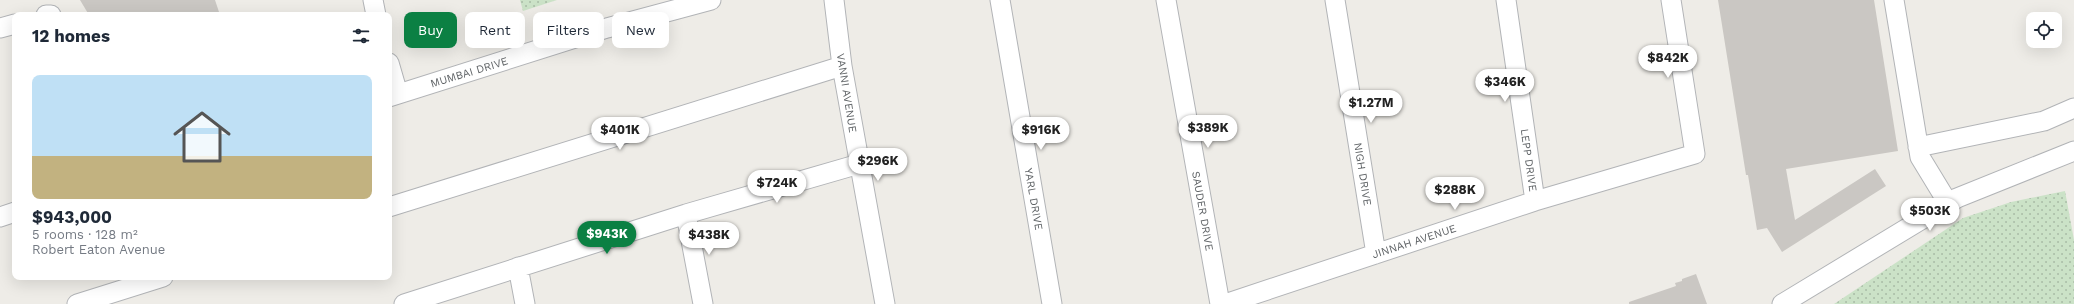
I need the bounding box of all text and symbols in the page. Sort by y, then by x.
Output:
chip: Buy [404,12,457,48]
chip: Rent [465,12,525,48]
chip: Filters [533,12,604,48]
chip: New [612,12,669,48]
map controls [2026,12,2062,48]
button: locate [2026,12,2062,48]
icon: filters [350,25,372,47]
text: 12 homes [32,26,110,46]
pin: $842K [1640,45,1696,79]
text: $842K [1647,50,1689,65]
street label: VANNI AVENUE [834,53,859,134]
street label: MUMBAI DRIVE [429,54,510,90]
pin: $346K [1477,69,1533,103]
text: $346K [1484,74,1526,89]
pin: $1.27M [1338,90,1404,124]
text: $1.27M [1349,95,1393,110]
icon: home [166,101,238,173]
pin: $389K [1180,115,1236,149]
pin: $401K [592,117,648,151]
pin: $916K [1013,117,1069,151]
text: $389K [1187,120,1229,135]
text: $401K [600,122,640,137]
text: $916K [1022,122,1060,137]
street label: LEPP DRIVE [1518,128,1539,192]
street label: NIGH DRIVE [1351,142,1374,207]
pin: $296K [850,148,906,182]
text: $296K [857,153,899,168]
street label: YARL DRIVE [1022,167,1045,231]
pin: $724K [749,170,805,204]
street label: SAUDER DRIVE [1189,170,1216,252]
text: $724K [756,175,798,190]
pin: $288K [1427,177,1483,211]
text: $288K [1434,182,1476,197]
pin: $503K [1902,198,1958,232]
text: $503K [1910,203,1950,218]
text: $943,000 [32,207,112,227]
pin: $943K [579,221,635,255]
pin: $438K [681,222,737,256]
street label: JINNAH AVENUE [1370,222,1458,261]
text: $943K [586,226,628,241]
text: 5 rooms · 128 m² [32,227,138,242]
text: $438K [688,227,730,242]
text: Robert Eaton Avenue [32,242,165,257]

